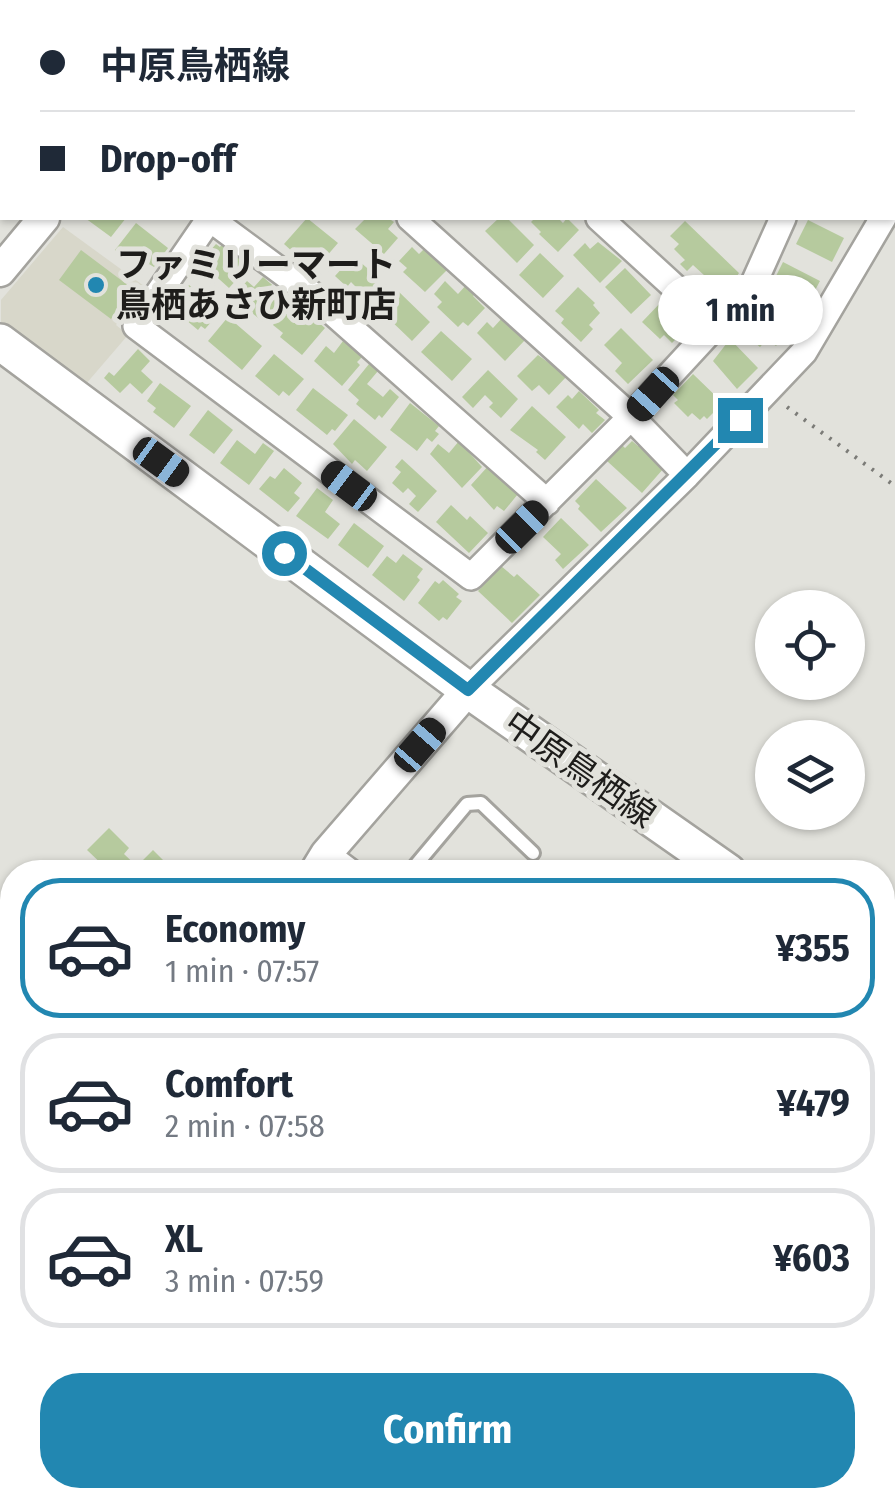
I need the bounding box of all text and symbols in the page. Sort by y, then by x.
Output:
text: 中原鳥栖線 [100,43,290,89]
text: Drop-off [100,136,236,182]
place label: ファミリーマート 鳥栖あさひ新町店 [116,244,396,326]
marker: ファミリーマート 鳥栖あさひ新町店 [85,274,107,296]
callout: 1 min [658,275,822,345]
text: 1 min [706,291,775,329]
car [622,362,684,426]
route end [718,398,763,443]
car [128,432,194,492]
car [316,456,382,516]
car [490,495,554,559]
route start [262,531,307,576]
map controls [755,590,865,830]
button: locate [755,590,865,700]
street label: 中原鳥栖線 [496,702,664,836]
car [389,713,451,777]
button: layers [755,720,865,830]
icon: car [45,903,135,993]
text: Economy [165,906,305,952]
text: ¥355 [776,925,850,971]
text: 1 min · 07:57 [165,952,319,990]
icon: car [45,1058,135,1148]
text: Comfort [165,1061,293,1107]
text: ¥479 [777,1080,850,1126]
text: 2 min · 07:58 [165,1107,325,1145]
icon: car [45,1213,135,1303]
text: XL [165,1216,203,1262]
text: ¥603 [773,1235,850,1281]
text: 3 min · 07:59 [165,1262,324,1300]
button: Confirm [40,1373,855,1488]

